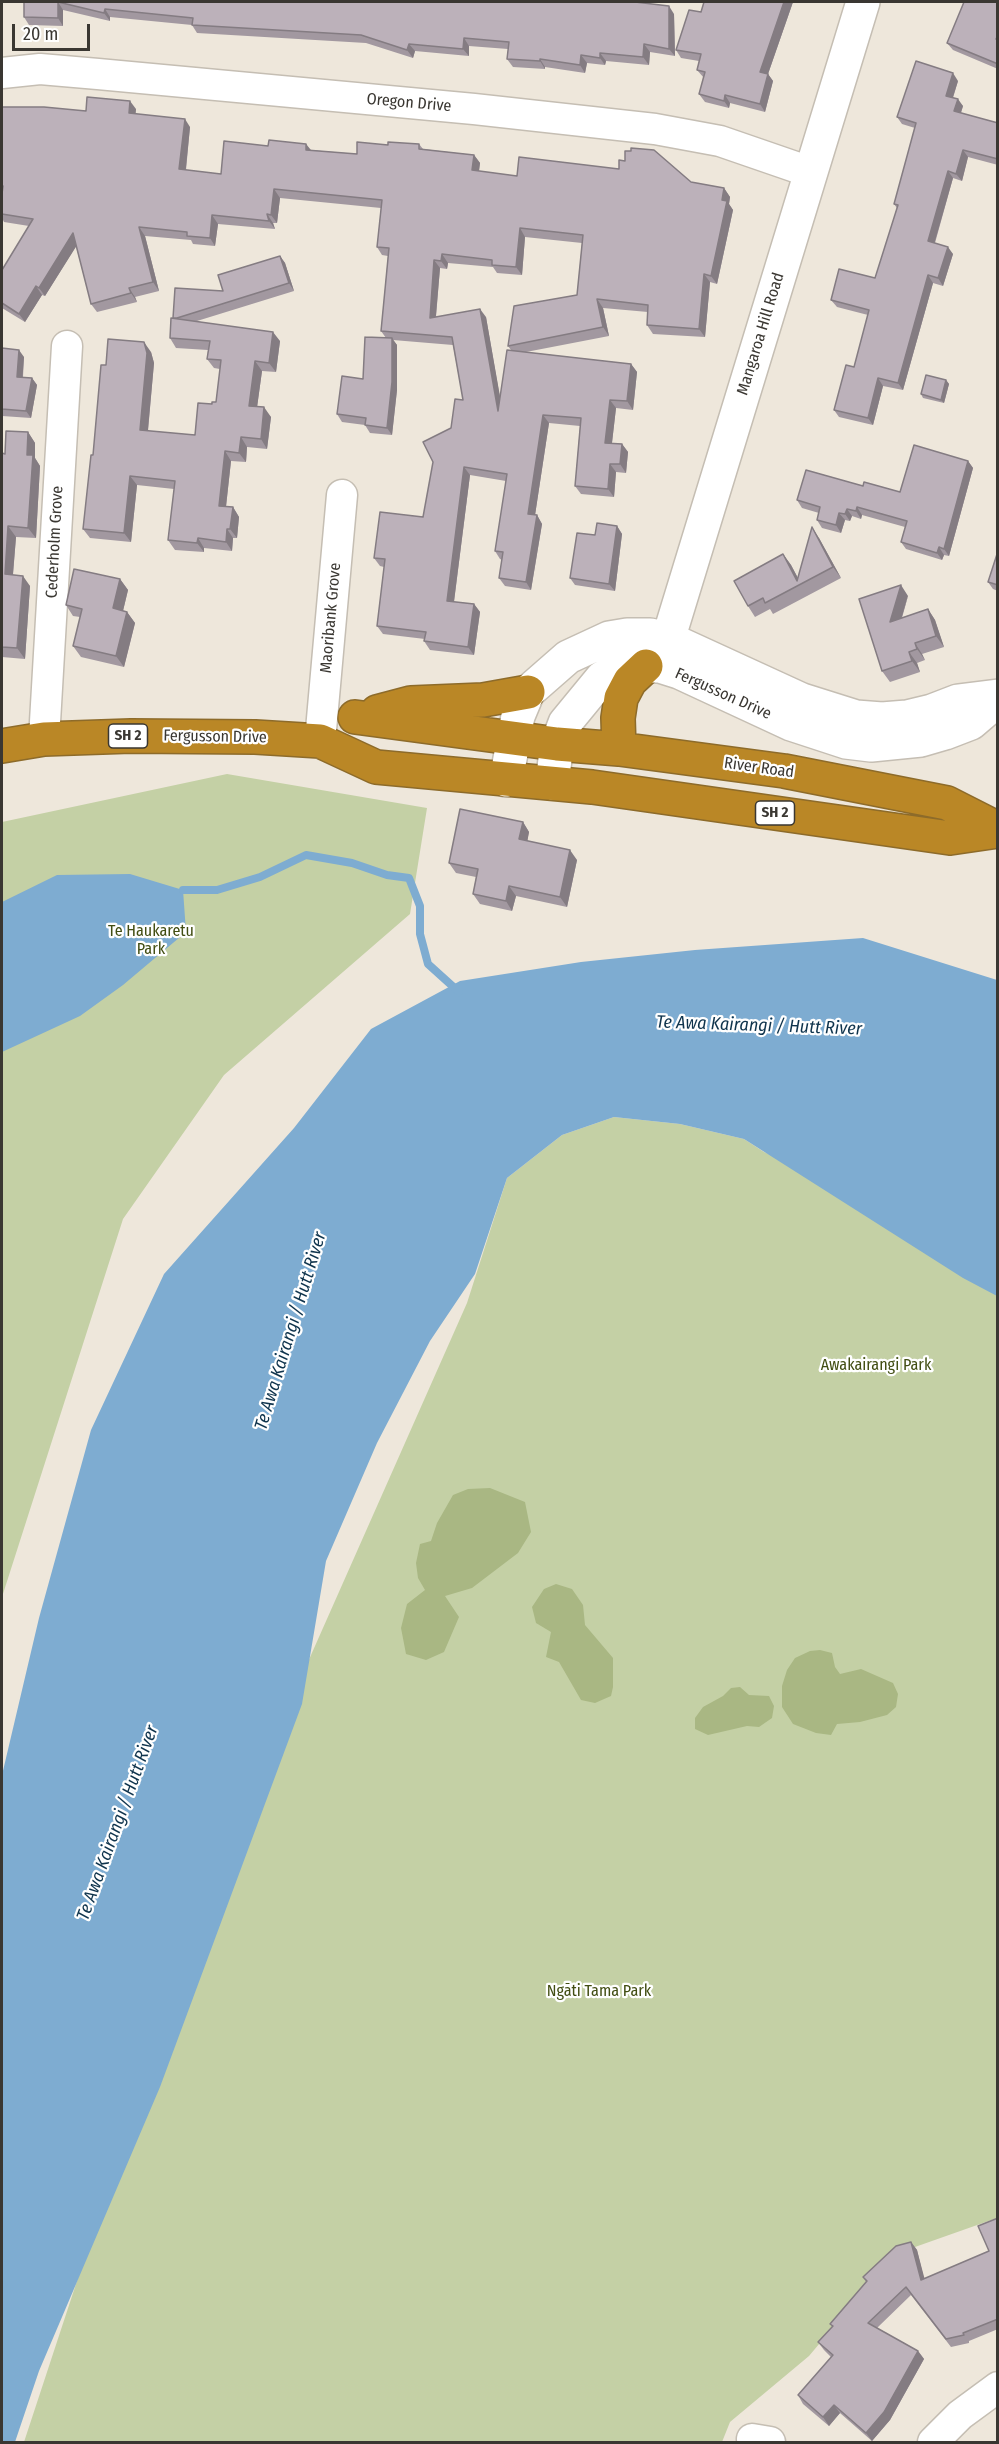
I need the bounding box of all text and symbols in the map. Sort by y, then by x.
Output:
scale bar [15,12,93,50]
text: 20 m [23,23,58,45]
street label: Oregon Drive [366,90,452,116]
street label: Mangaroa Hill Road [733,271,789,397]
street label: Cederholm Grove [42,485,68,599]
street label: Maoribank Grove [317,562,345,674]
street label: Fergusson Drive [672,664,774,724]
road number: SH 2 [108,724,148,748]
street label: Fergusson Drive [163,726,267,748]
street label: River Road [723,754,795,782]
road number: SH 2 [756,801,794,825]
park label: Te Haukaretu Park [108,922,194,960]
water label: Te Awa Kairangi / Hutt River [656,1012,862,1040]
water label: Te Awa Kairangi / Hutt River [251,1229,331,1433]
park label: Awakairangi Park [821,1356,931,1376]
water label: Te Awa Kairangi / Hutt River [73,1723,163,1923]
park label: Ngāti Tama Park [547,1982,651,2002]

